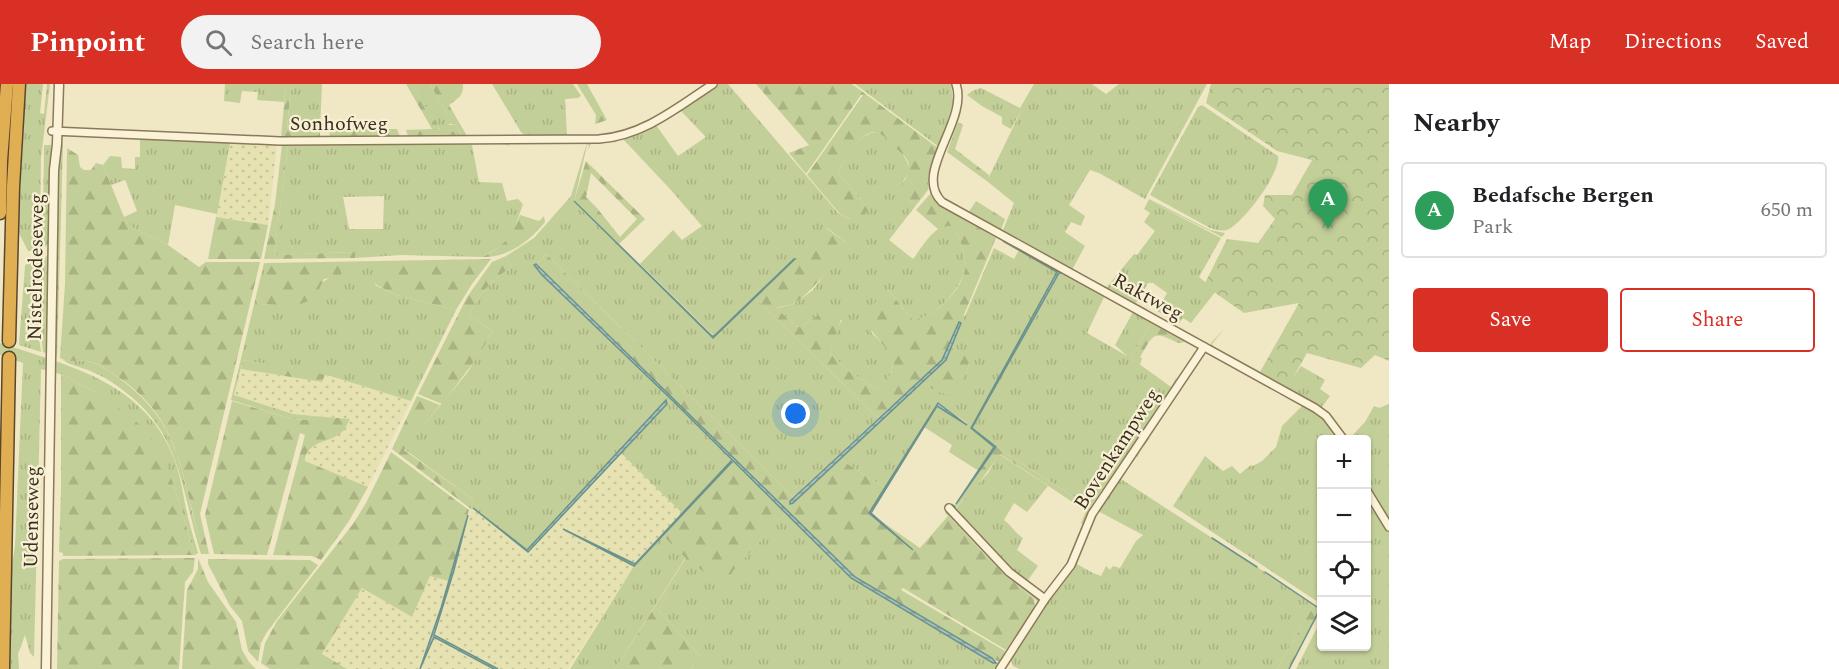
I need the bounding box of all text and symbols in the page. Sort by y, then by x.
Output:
search box [181,15,601,69]
text: Pinpoint [30,21,145,64]
icon: search [202,26,235,59]
text: Search here [250,26,364,59]
text: Map [1549,26,1591,58]
text: Directions [1624,26,1722,58]
text: Saved [1755,26,1809,58]
text: Nearby [1413,103,1499,143]
street label: Sonhofweg [290,109,388,139]
text: Bedafsche Bergen [1472,179,1654,212]
pin: A [1308,180,1348,229]
street label: Nistelrodeseweg [20,193,52,341]
text: A [1427,195,1442,225]
text: 650 m [1761,195,1813,225]
text: Park [1472,212,1513,242]
street label: Raktweg [1107,265,1189,329]
button: Save [1413,288,1608,352]
button: Share [1620,288,1815,352]
street label: Bovenkampweg [1066,382,1168,516]
your location [781,399,810,428]
map controls [1317,435,1371,651]
button: + [1317,435,1371,489]
street label: Udenseweg [16,466,48,568]
button: − [1317,489,1371,543]
button: locate [1317,543,1371,597]
button: layers [1317,597,1371,651]

